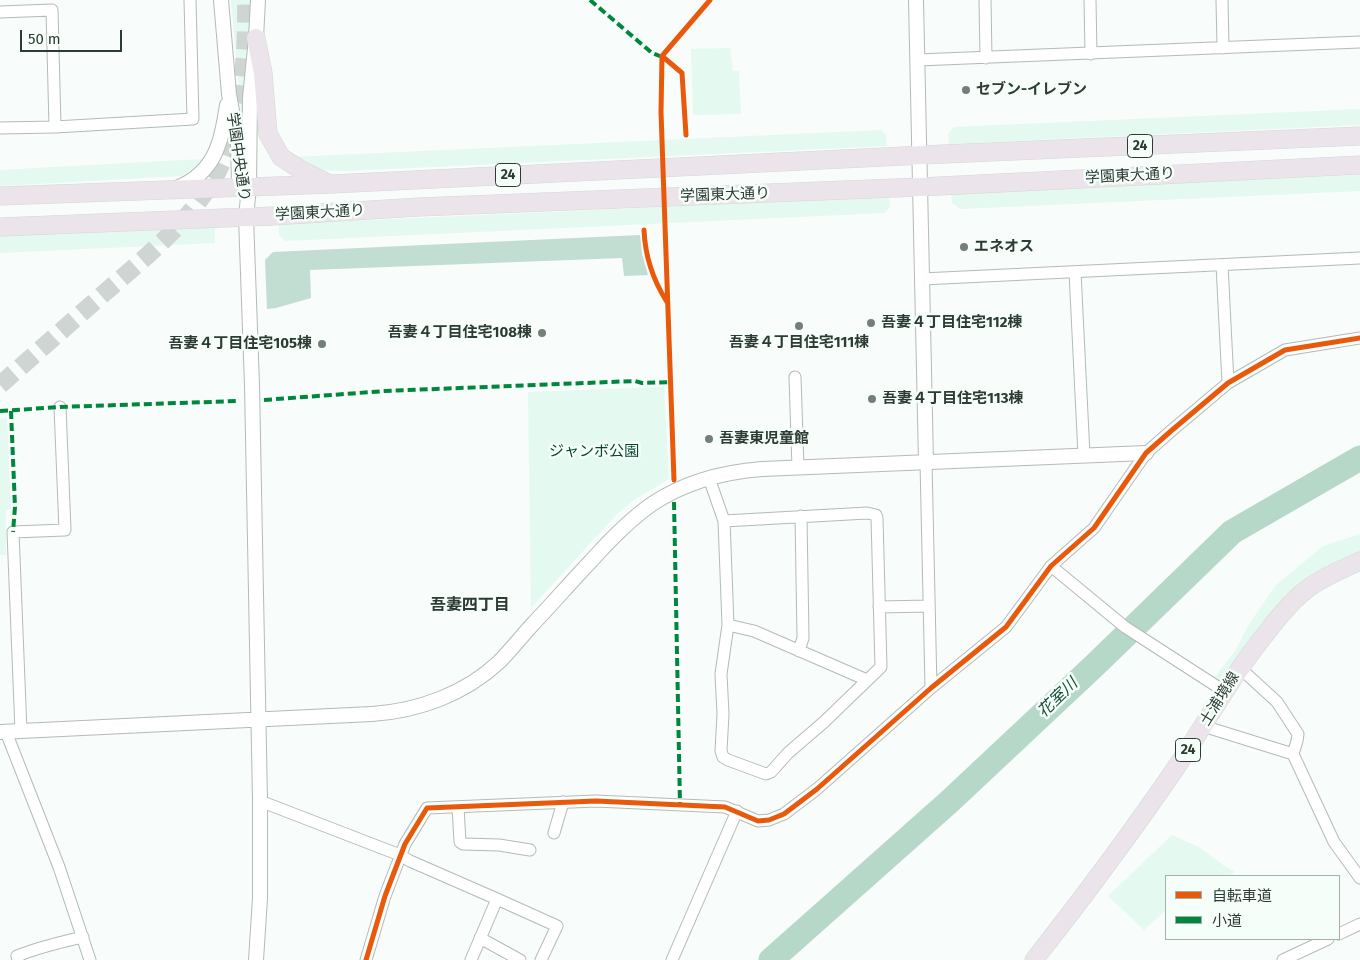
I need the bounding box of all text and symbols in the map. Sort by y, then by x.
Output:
scale bar [22,20,125,52]
text: 50 m [28,30,61,48]
place label: セブン-イレブン [976,81,1087,99]
marker: セブン-イレブン [960,84,972,96]
street label: 学園中央通り [223,111,253,203]
road number: 24 [1128,134,1152,158]
road number: 24 [496,164,520,186]
street label: 学園東大通り [1085,165,1175,187]
street label: 学園東大通り [680,184,770,206]
street label: 学園東大通り [275,202,365,224]
place label: エネオス [974,238,1034,256]
marker: エネオス [958,241,970,253]
place label: 吾妻４丁目住宅112棟 [881,314,1022,332]
marker: 吾妻４丁目住宅112棟 [865,317,877,329]
marker: 吾妻４丁目住宅111棟 [793,320,805,332]
place label: 吾妻４丁目住宅108棟 [388,324,532,342]
marker: 吾妻４丁目住宅108棟 [536,327,548,339]
place label: 吾妻４丁目住宅111棟 [729,334,869,352]
place label: 吾妻４丁目住宅105棟 [168,335,312,353]
marker: 吾妻４丁目住宅105棟 [316,338,328,350]
place label: 吾妻４丁目住宅113棟 [882,390,1023,408]
marker: 吾妻４丁目住宅113棟 [866,393,878,405]
place label: 吾妻東児童館 [719,430,809,448]
marker: 吾妻東児童館 [703,433,715,445]
park label: ジャンボ公園 [549,443,639,461]
district label: 吾妻四丁目 [430,596,510,616]
street label: 土浦境線 [1196,669,1244,729]
water label: 花室川 [1034,674,1082,722]
road number: 24 [1176,738,1200,762]
legend [1165,875,1340,940]
text: 自転車道 [1212,887,1272,905]
text: 小道 [1212,912,1242,930]

